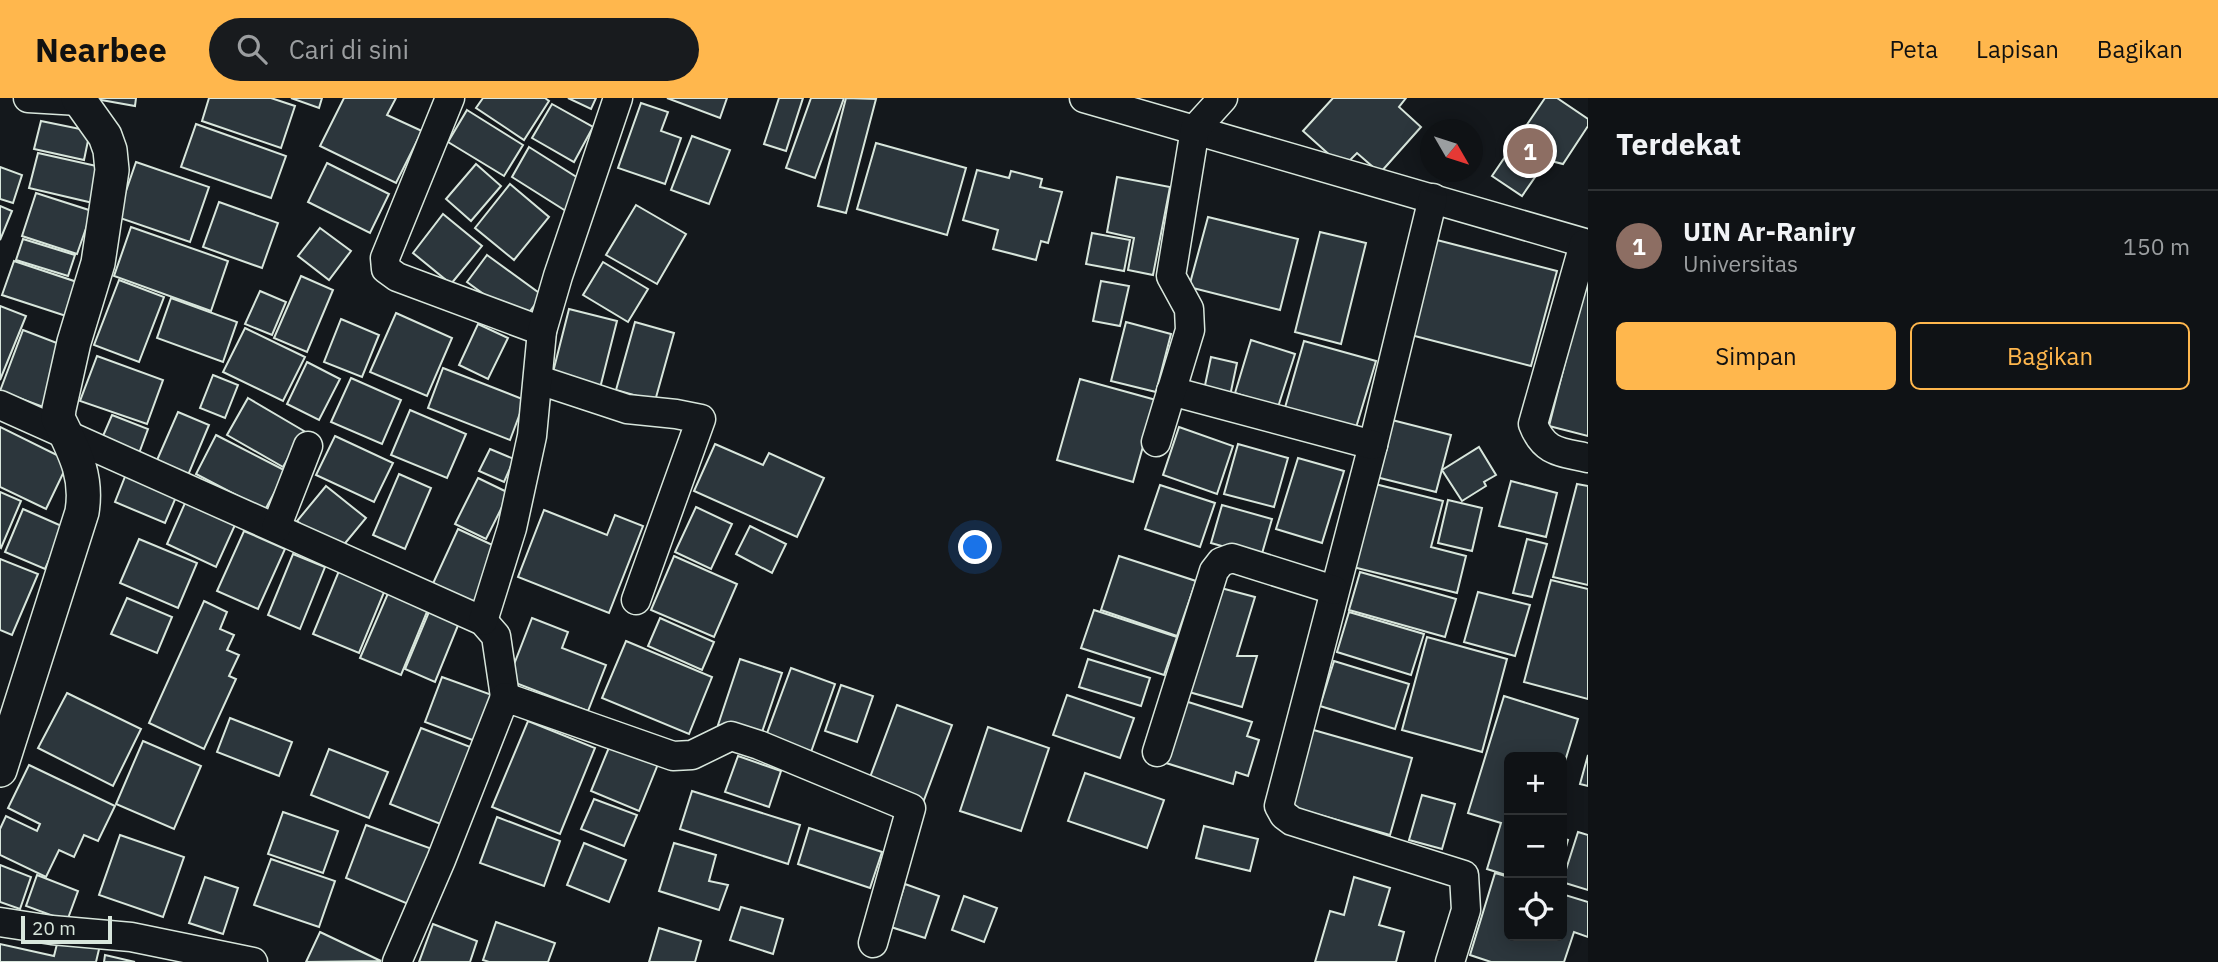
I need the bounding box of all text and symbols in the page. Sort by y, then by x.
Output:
search box [209,18,699,81]
text: Nearbee [35,28,167,71]
icon: search [233,30,271,68]
text: Cari di sini [289,32,409,66]
text: Peta [1890,33,1938,65]
text: Lapisan [1976,33,2059,65]
text: Bagikan [2097,33,2183,65]
north arrow [1420,119,1483,182]
text: Terdekat [1616,124,1741,163]
pin: 1 [1507,125,1553,177]
text: UIN Ar-Raniry [1683,214,1856,248]
text: 1 [1632,231,1646,261]
text: 150 m [2123,231,2190,261]
text: Universitas [1683,248,1798,278]
button: Simpan [1616,322,1896,390]
button: Bagikan [1910,322,2190,390]
your location [958,530,992,564]
map controls [1504,752,1567,941]
button: + [1504,752,1567,815]
button: − [1504,815,1567,878]
button: locate [1504,878,1567,941]
scale bar [21,913,112,945]
text: 20 m [32,916,76,940]

